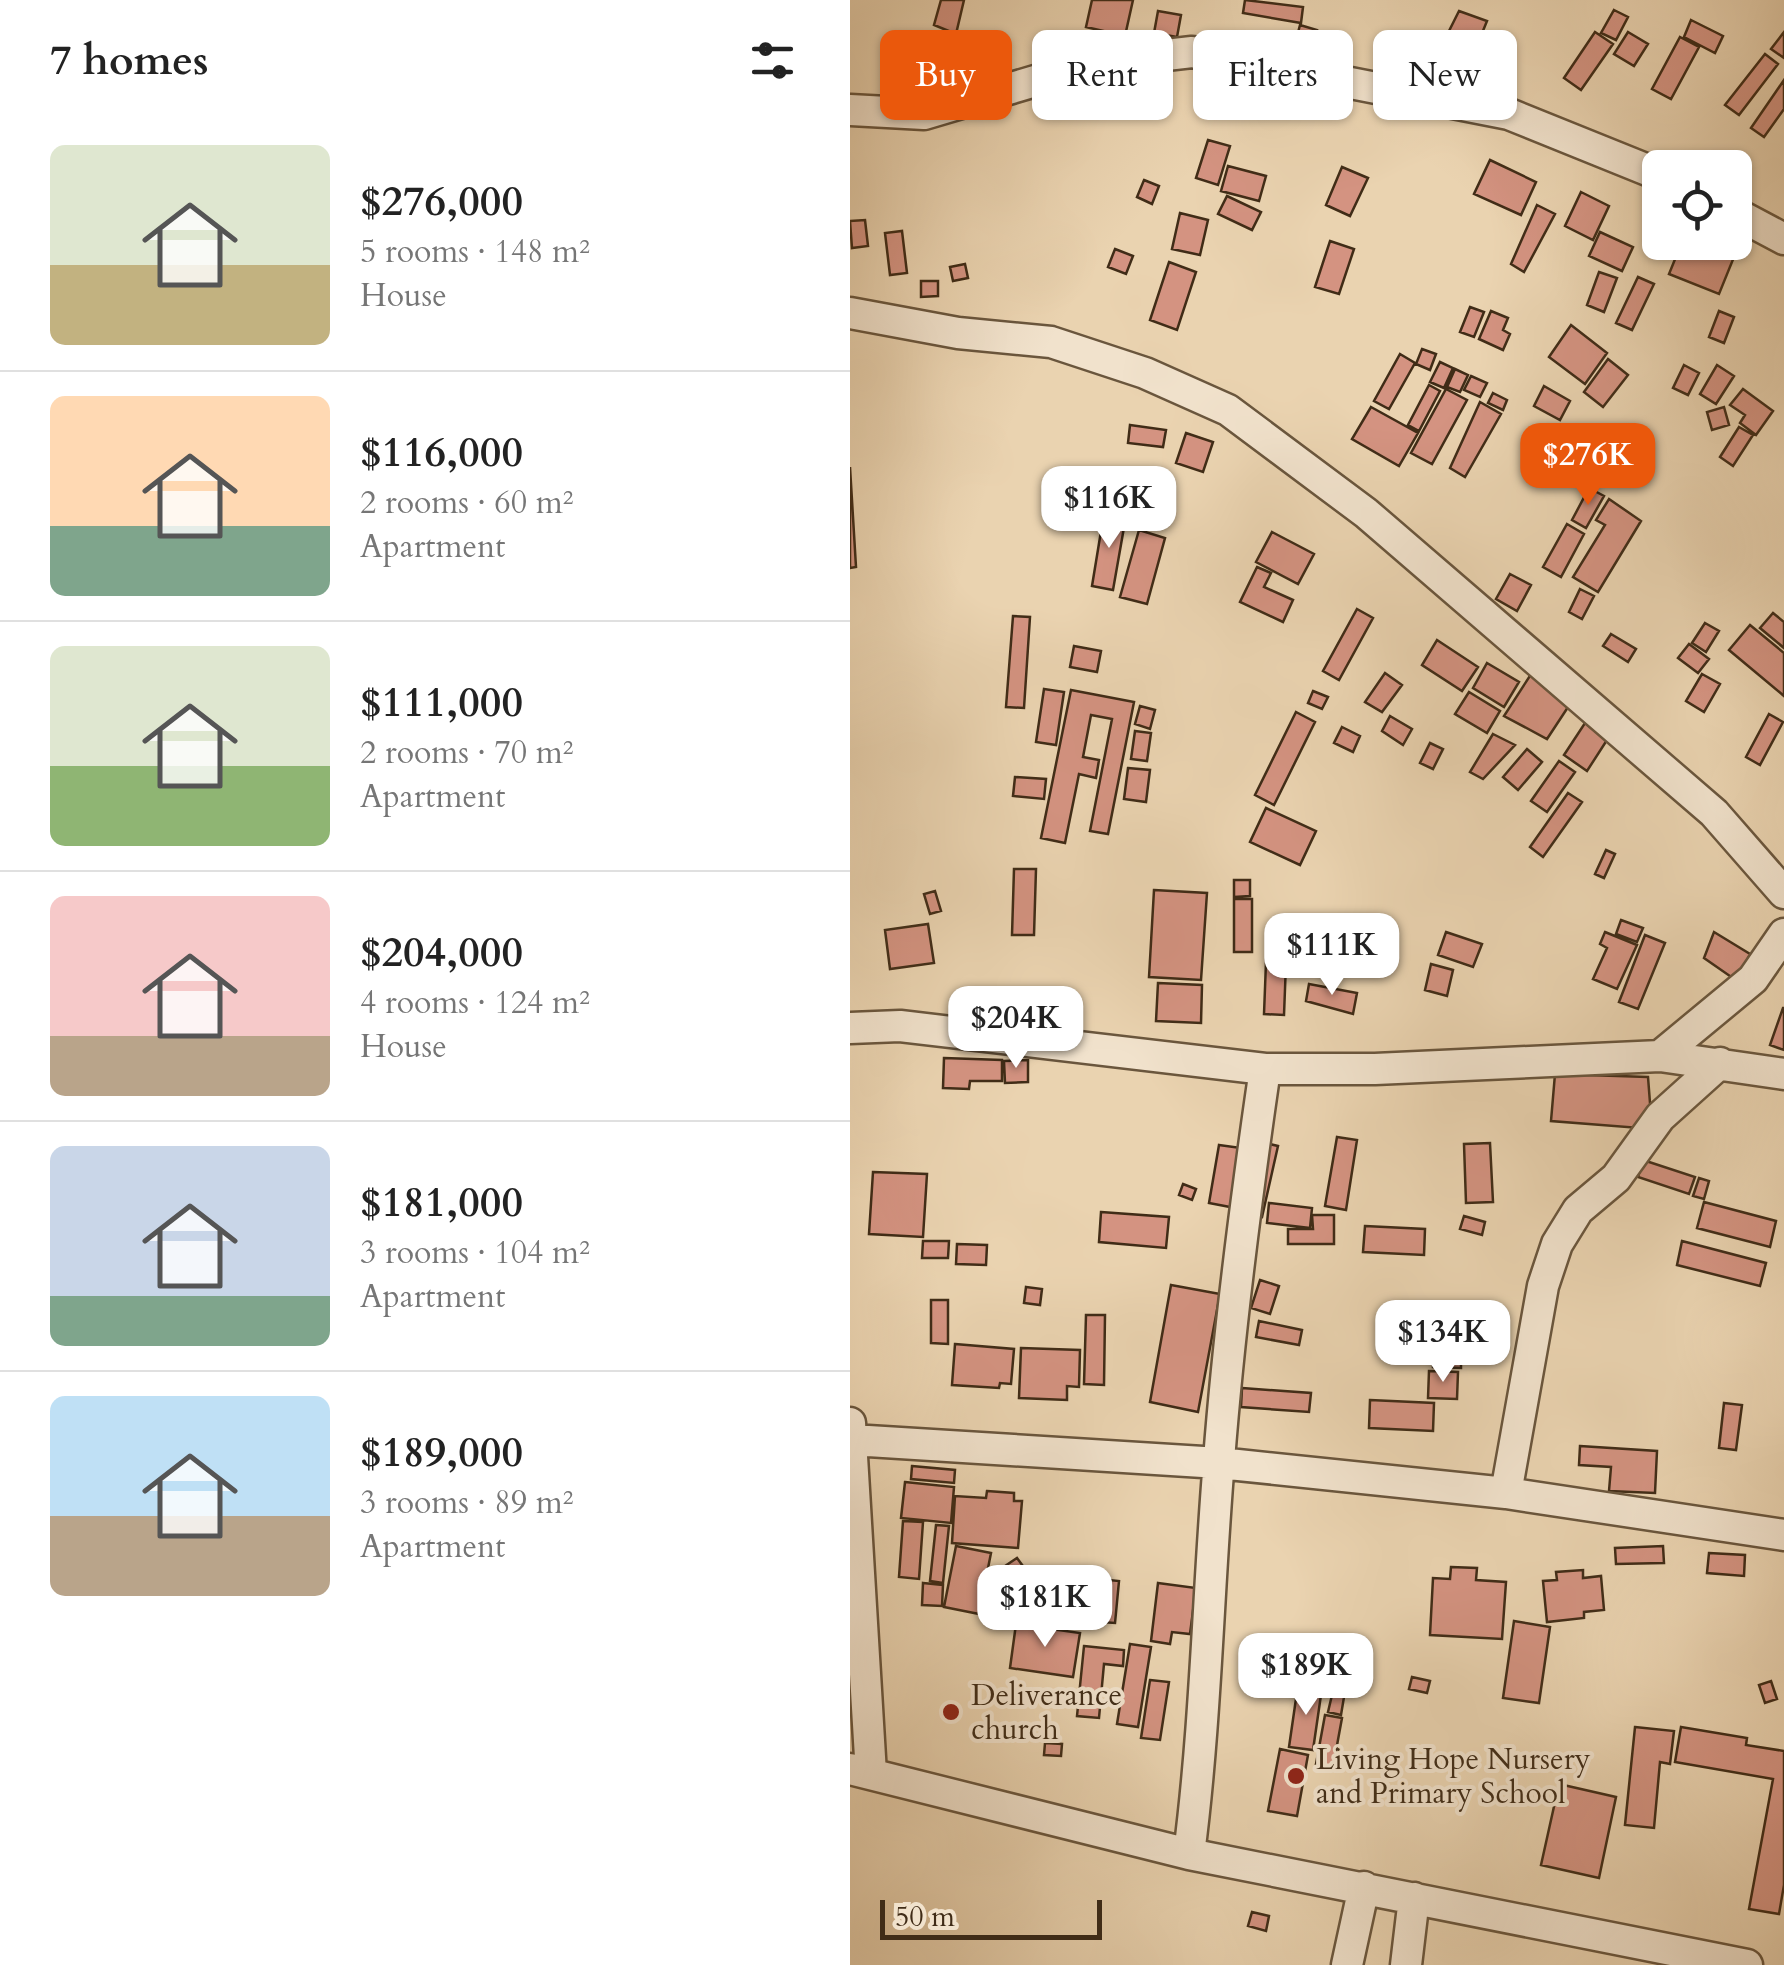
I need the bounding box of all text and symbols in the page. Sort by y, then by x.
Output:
chip: Buy [880,30,1012,120]
chip: Rent [1032,30,1173,120]
chip: Filters [1193,30,1353,120]
chip: New [1373,30,1517,120]
text: 7 homes [50,32,208,89]
icon: filters [745,33,800,88]
map controls [1642,150,1752,260]
button: locate [1642,150,1752,260]
text: $276,000 [360,173,523,230]
icon: home [130,185,250,305]
text: 5 rooms · 148 m² [360,230,590,274]
text: House [360,274,447,318]
pin: $276K [1518,423,1658,508]
text: $116,000 [360,424,523,481]
text: $276K [1542,433,1634,477]
icon: home [130,436,250,556]
pin: $116K [1039,466,1179,551]
text: $116K [1063,476,1155,520]
text: 2 rooms · 60 m² [360,481,573,525]
text: Apartment [360,525,505,569]
text: $111,000 [360,674,523,731]
icon: home [130,686,250,806]
text: 2 rooms · 70 m² [360,731,573,775]
text: Apartment [360,775,505,819]
pin: $111K [1262,913,1402,998]
text: $111K [1286,923,1378,967]
text: $204,000 [360,924,523,981]
icon: home [130,936,250,1056]
text: 4 rooms · 124 m² [360,981,590,1025]
pin: $204K [946,986,1086,1071]
text: $204K [970,996,1062,1040]
text: House [360,1025,447,1069]
text: $181,000 [360,1174,523,1231]
icon: home [130,1186,250,1306]
text: 3 rooms · 104 m² [360,1231,590,1275]
text: Apartment [360,1275,505,1319]
pin: $134K [1373,1300,1513,1385]
text: $134K [1397,1310,1489,1354]
text: $189,000 [360,1424,523,1481]
icon: home [130,1436,250,1556]
text: 3 rooms · 89 m² [360,1481,573,1525]
text: Apartment [360,1525,505,1569]
pin: $181K [975,1565,1115,1650]
text: $181K [999,1575,1091,1619]
pin: $189K [1236,1633,1376,1718]
text: $189K [1260,1643,1352,1687]
place label: Deliverance church [971,1675,1122,1750]
marker: Deliverance church [940,1701,962,1723]
place label: Living Hope Nursery and Primary School [1316,1739,1591,1814]
marker: Living Hope Nursery and Primary School [1285,1765,1307,1787]
scale bar [880,1895,1102,1940]
text: 50 m [895,1898,955,1936]

